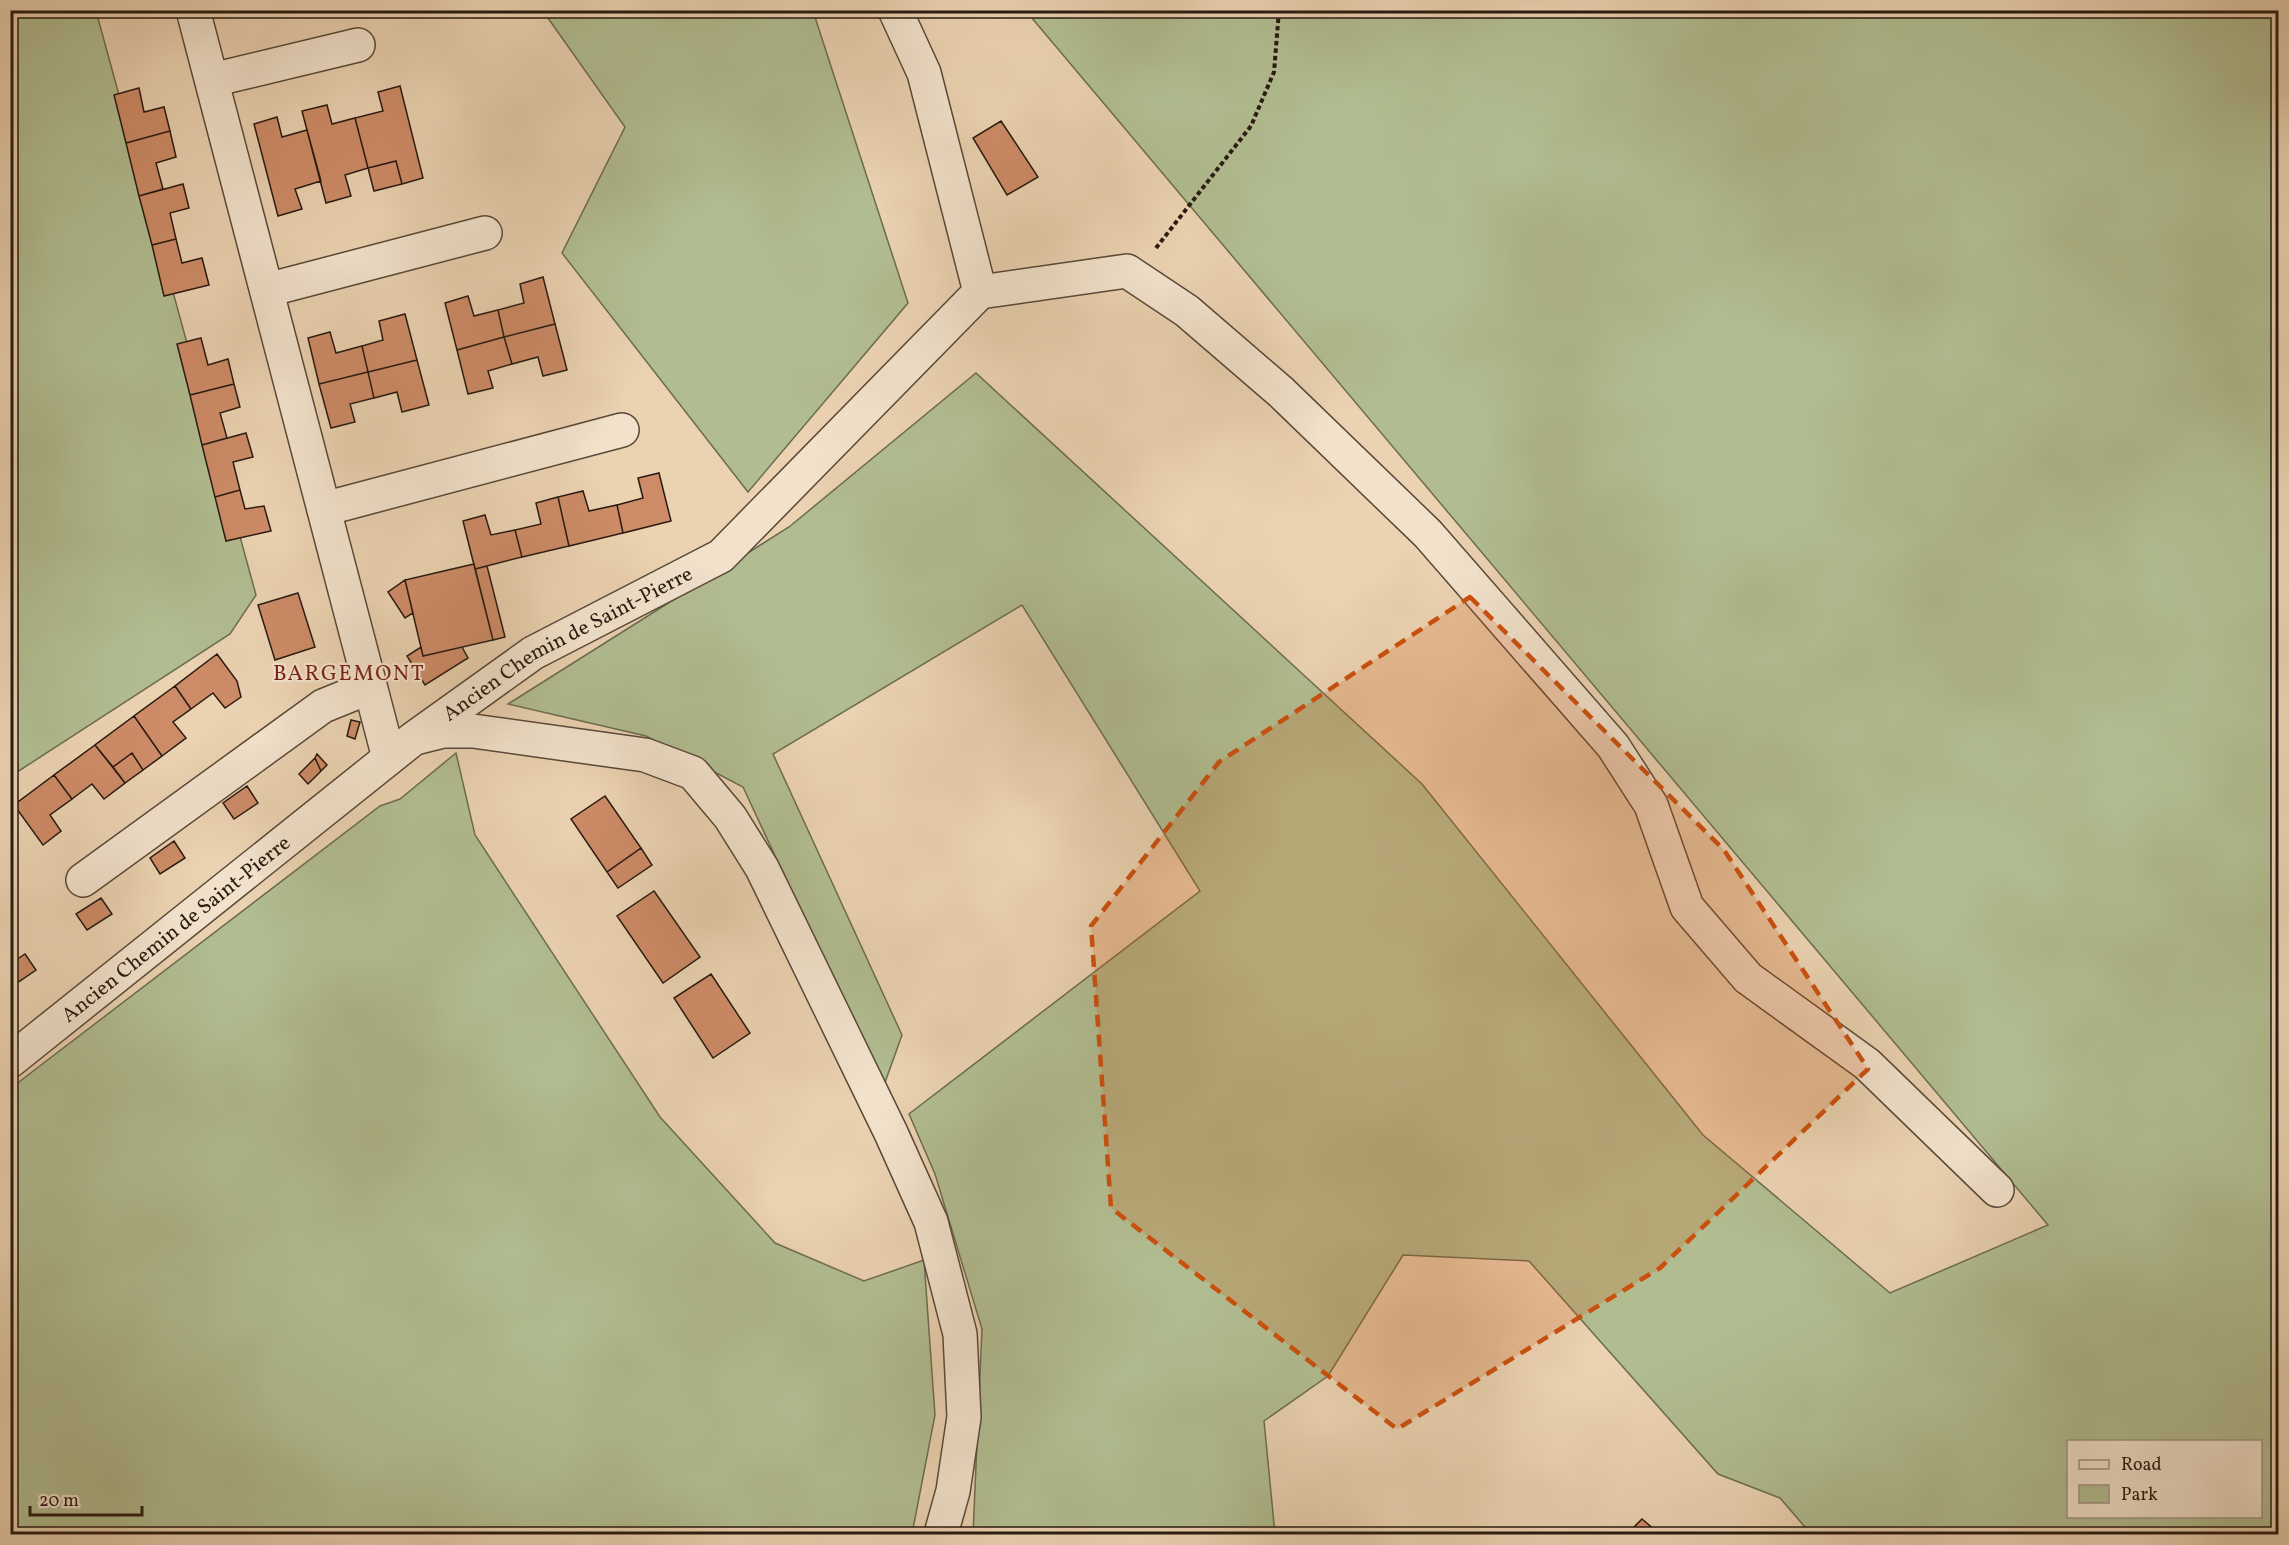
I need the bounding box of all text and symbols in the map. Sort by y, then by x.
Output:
street label: Ancien Chemin de Saint-Pierre [437,560,698,729]
district label: BARGEMONT [273,659,425,690]
street label: Ancien Chemin de Saint-Pierre [56,829,297,1030]
legend [2067,1440,2262,1518]
text: Road [2121,1453,2162,1478]
scale bar [30,1479,142,1517]
text: Park [2121,1483,2158,1508]
text: 20 m [39,1489,79,1514]

